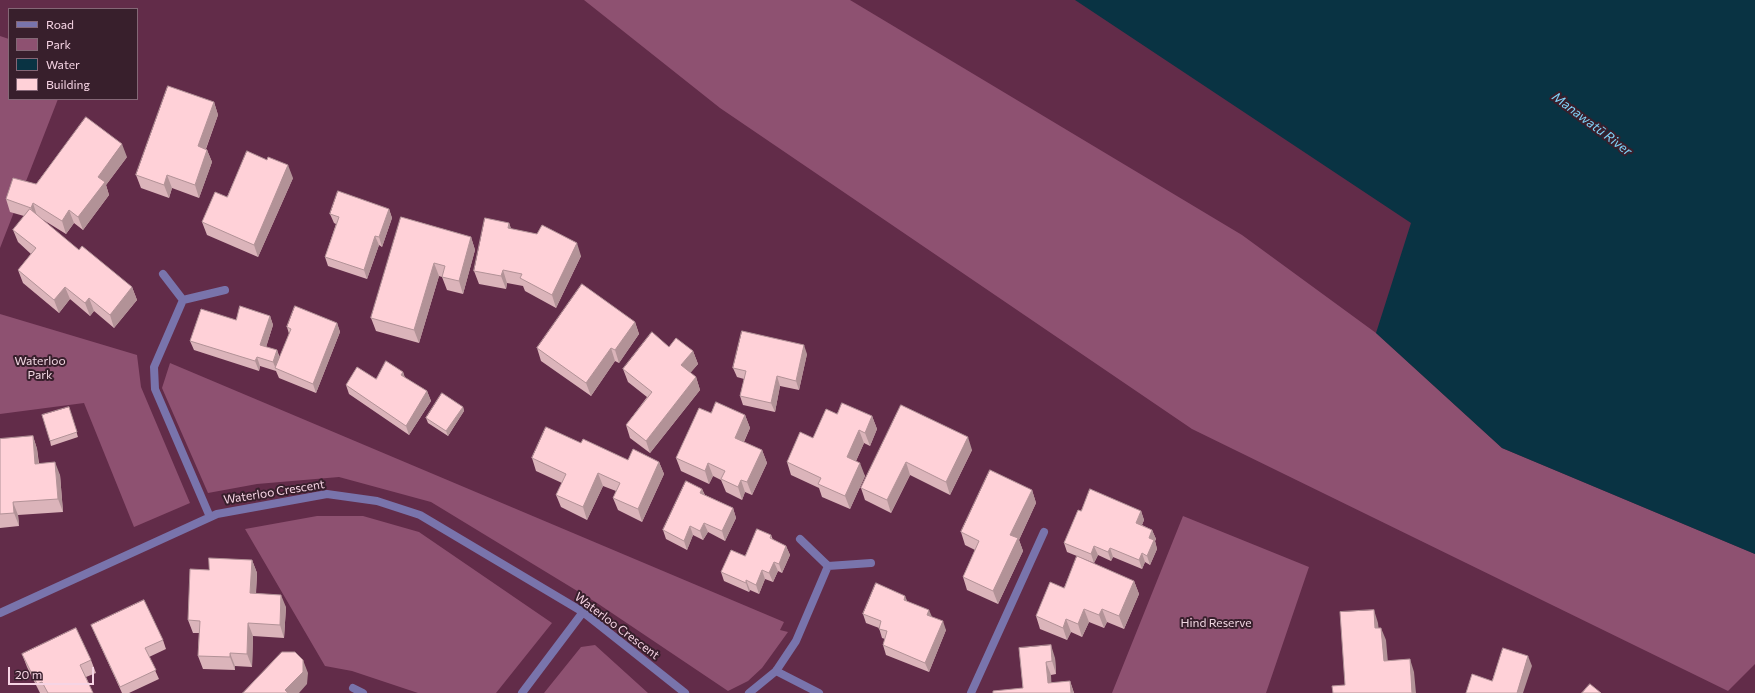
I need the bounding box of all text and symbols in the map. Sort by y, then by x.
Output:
legend [8,8,138,100]
text: Road [46,17,74,31]
text: Park [46,37,71,51]
text: Water [46,57,80,71]
text: Building [46,77,90,91]
water label: Manawatū River [1549,89,1635,159]
park label: Waterloo Park [14,354,66,382]
street label: Waterloo Crescent [222,477,326,507]
street label: Waterloo Crescent [572,590,662,662]
park label: Hind Reserve [1180,616,1252,630]
scale bar [10,659,96,685]
text: 20 m [15,667,42,681]

